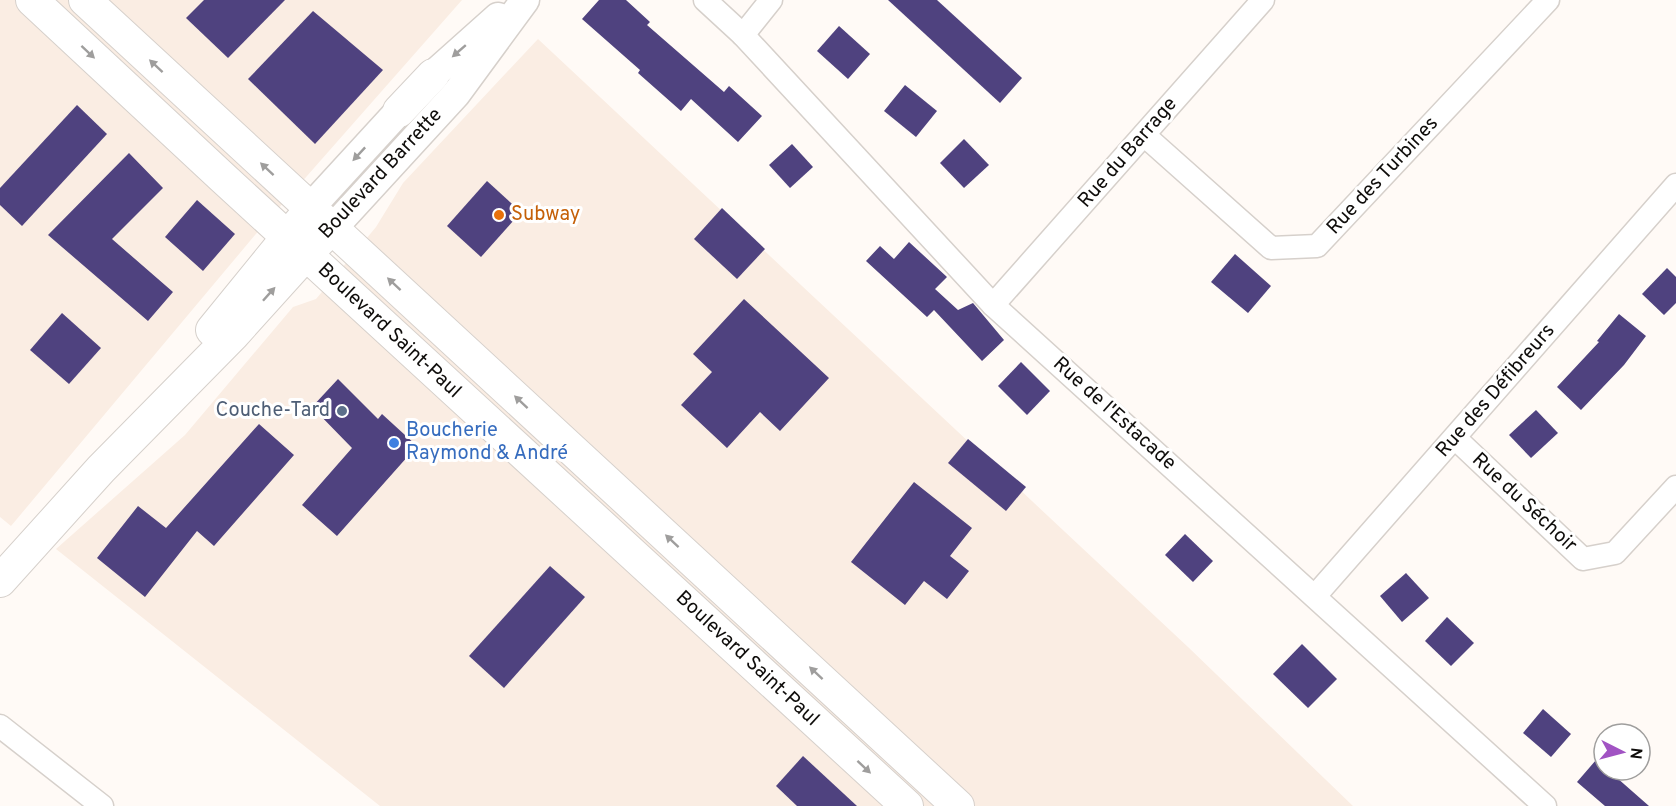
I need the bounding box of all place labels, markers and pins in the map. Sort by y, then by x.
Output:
place label: Subway [511,202,580,228]
marker: Subway [492,208,506,222]
place label: Couche-Tard [215,398,330,424]
marker: Couche-Tard [335,404,349,418]
place label: Boucherie Raymond & André [406,418,568,467]
marker: Boucherie Raymond & André [387,436,401,450]

